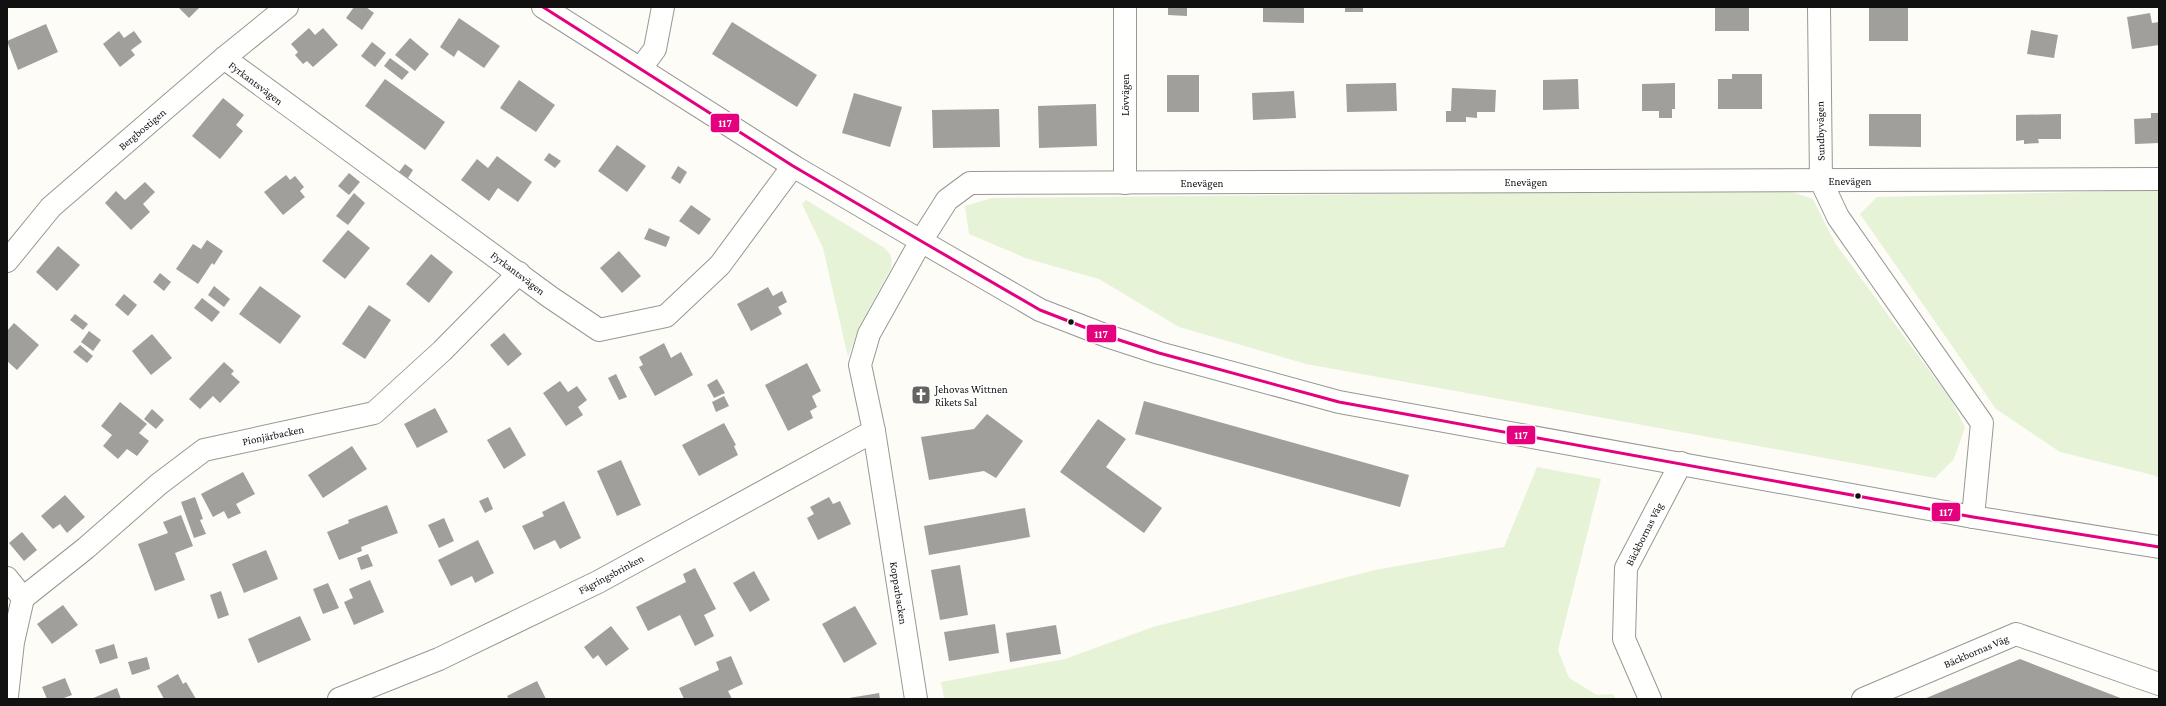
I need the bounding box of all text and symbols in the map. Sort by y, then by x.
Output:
street label: Fyrkantsvägen [226,59,285,108]
street label: Lövvägen [1119,74,1132,116]
street label: Sundbyvägen [1813,101,1828,161]
street label: Bergbostigen [116,106,169,153]
line badge: 117 [710,113,740,133]
text: 117 [718,117,732,129]
street label: Enevägen [1829,175,1871,188]
street label: Enevägen [1505,176,1547,189]
street label: Enevägen [1181,177,1223,190]
street label: Fyrkantsvägen [488,249,547,298]
unlabelled marker [1066,317,1076,327]
line badge: 117 [1086,324,1117,343]
text: 117 [1094,328,1108,340]
place label: Jehovas Wittnen Rikets Sal [934,383,1008,408]
church icon: Jehovas Wittnen Rikets Sal [910,384,932,406]
street label: Pionjärbacken [241,423,305,448]
line badge: 117 [1506,425,1536,445]
text: 117 [1514,429,1528,441]
unlabelled marker [1853,491,1863,501]
street label: Bäckbornas Väg [1623,500,1666,568]
line badge: 117 [1931,502,1961,522]
text: 117 [1939,506,1953,518]
street label: Fägringsbrinken [576,552,646,597]
street label: Kopparbacken [887,561,910,625]
street label: Bäckbornas Väg [1942,632,2011,671]

